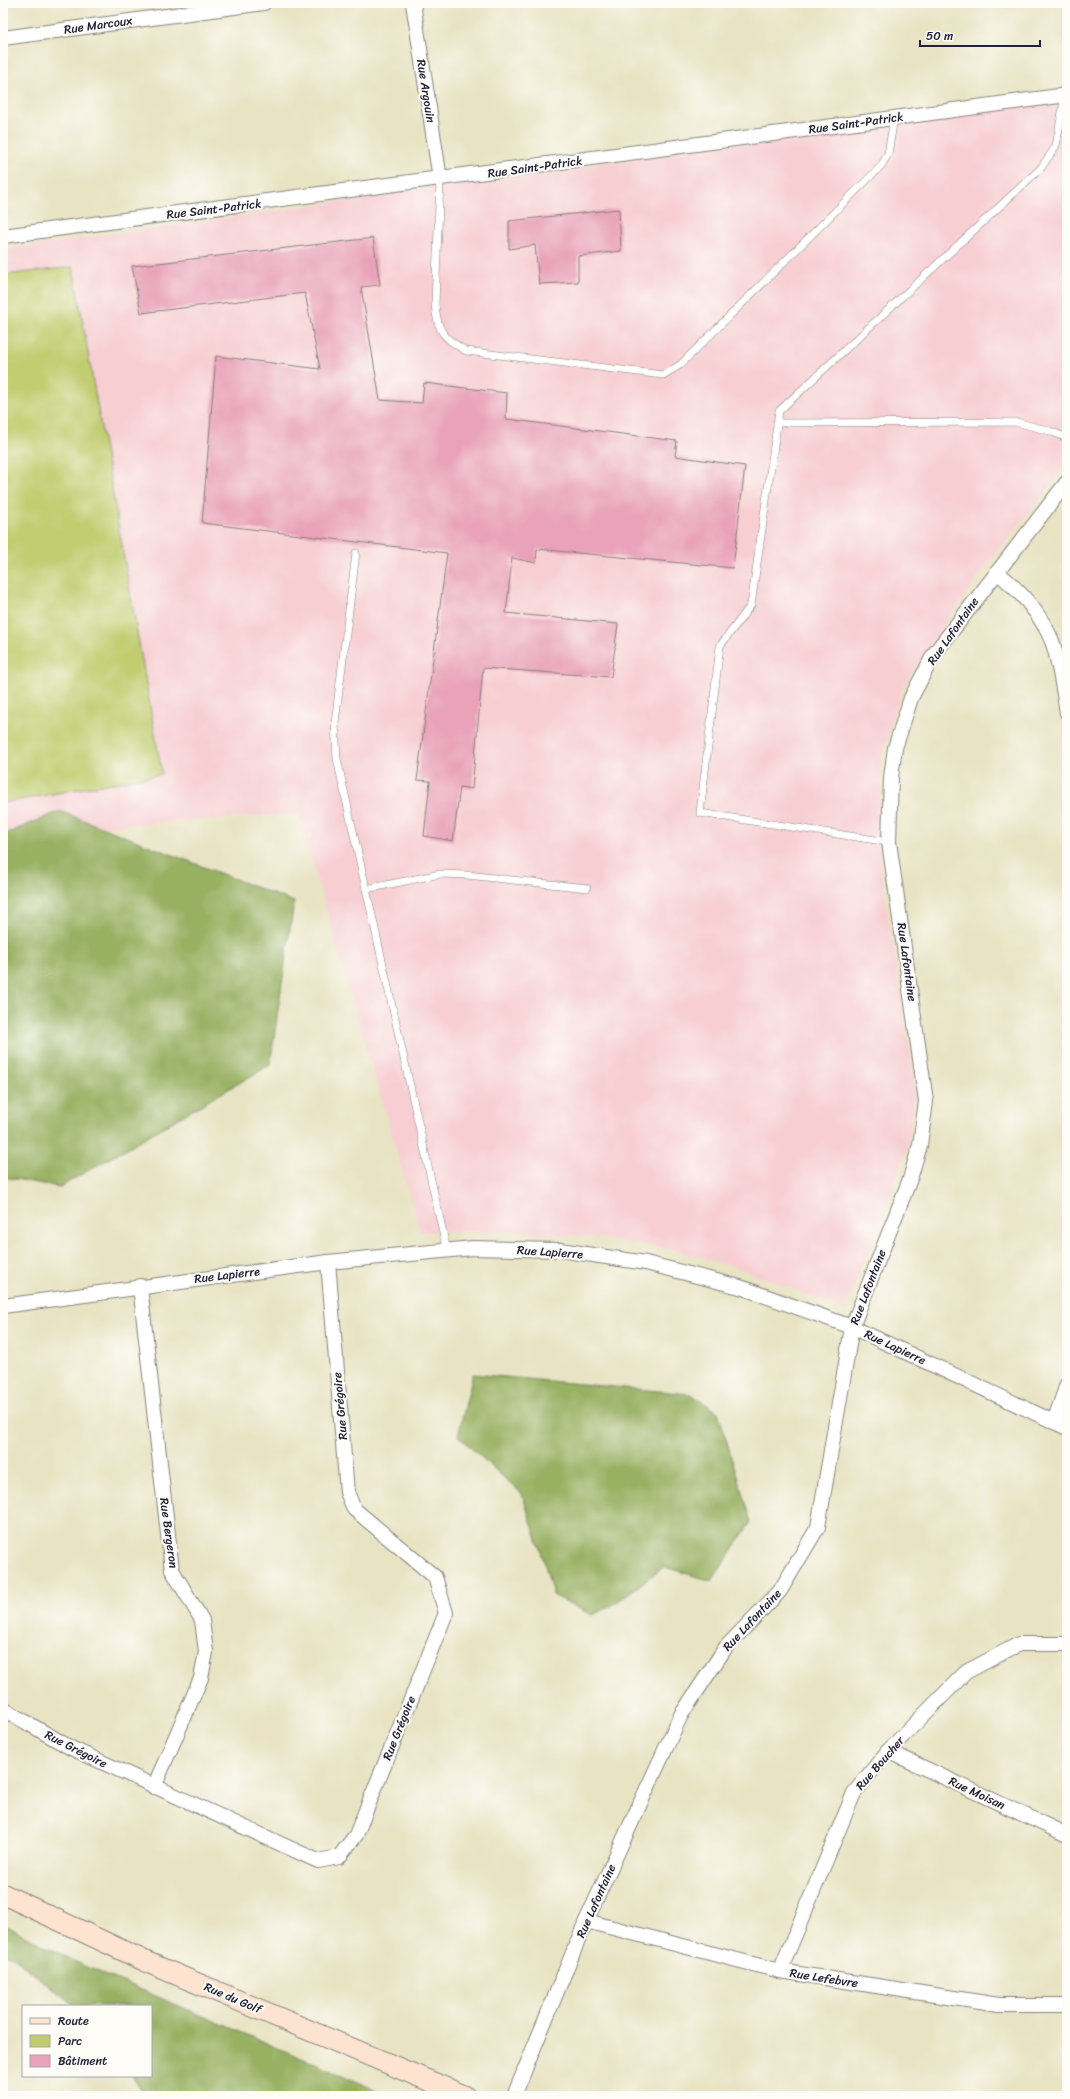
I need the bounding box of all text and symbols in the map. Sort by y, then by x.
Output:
street label: Rue Marcoux [62,9,134,41]
scale bar [920,22,1040,48]
text: 50 m [926,25,953,47]
street label: Rue Argouin [410,58,442,125]
street label: Rue Saint-Patrick [807,105,905,141]
street label: Rue Saint-Patrick [486,149,584,185]
street label: Rue Saint-Patrick [165,192,263,226]
street label: Rue Lafontaine [921,592,985,670]
street label: Rue Lafontaine [891,921,923,1003]
street label: Rue Lapierre [516,1239,584,1265]
street label: Rue Lafontaine [844,1246,892,1328]
street label: Rue Lapierre [193,1260,261,1290]
street label: Rue Lapierre [860,1323,930,1371]
street label: Rue Grégoire [326,1371,354,1441]
street label: Rue Bergeron [153,1496,185,1570]
street label: Rue Lafontaine [717,1584,787,1656]
street label: Rue Grégoire [376,1692,422,1764]
street label: Rue Grégoire [41,1724,111,1774]
street label: Rue Boucher [850,1730,911,1795]
street label: Rue Moisan [945,1770,1010,1816]
street label: Rue Lafontaine [570,1860,622,1942]
street label: Rue Lefebvre [788,1962,860,1994]
street label: Rue du Golf [201,1976,267,2021]
legend [22,2005,152,2077]
text: Route [58,2010,89,2032]
text: Parc [58,2030,82,2052]
text: Bâtiment [58,2050,107,2072]

